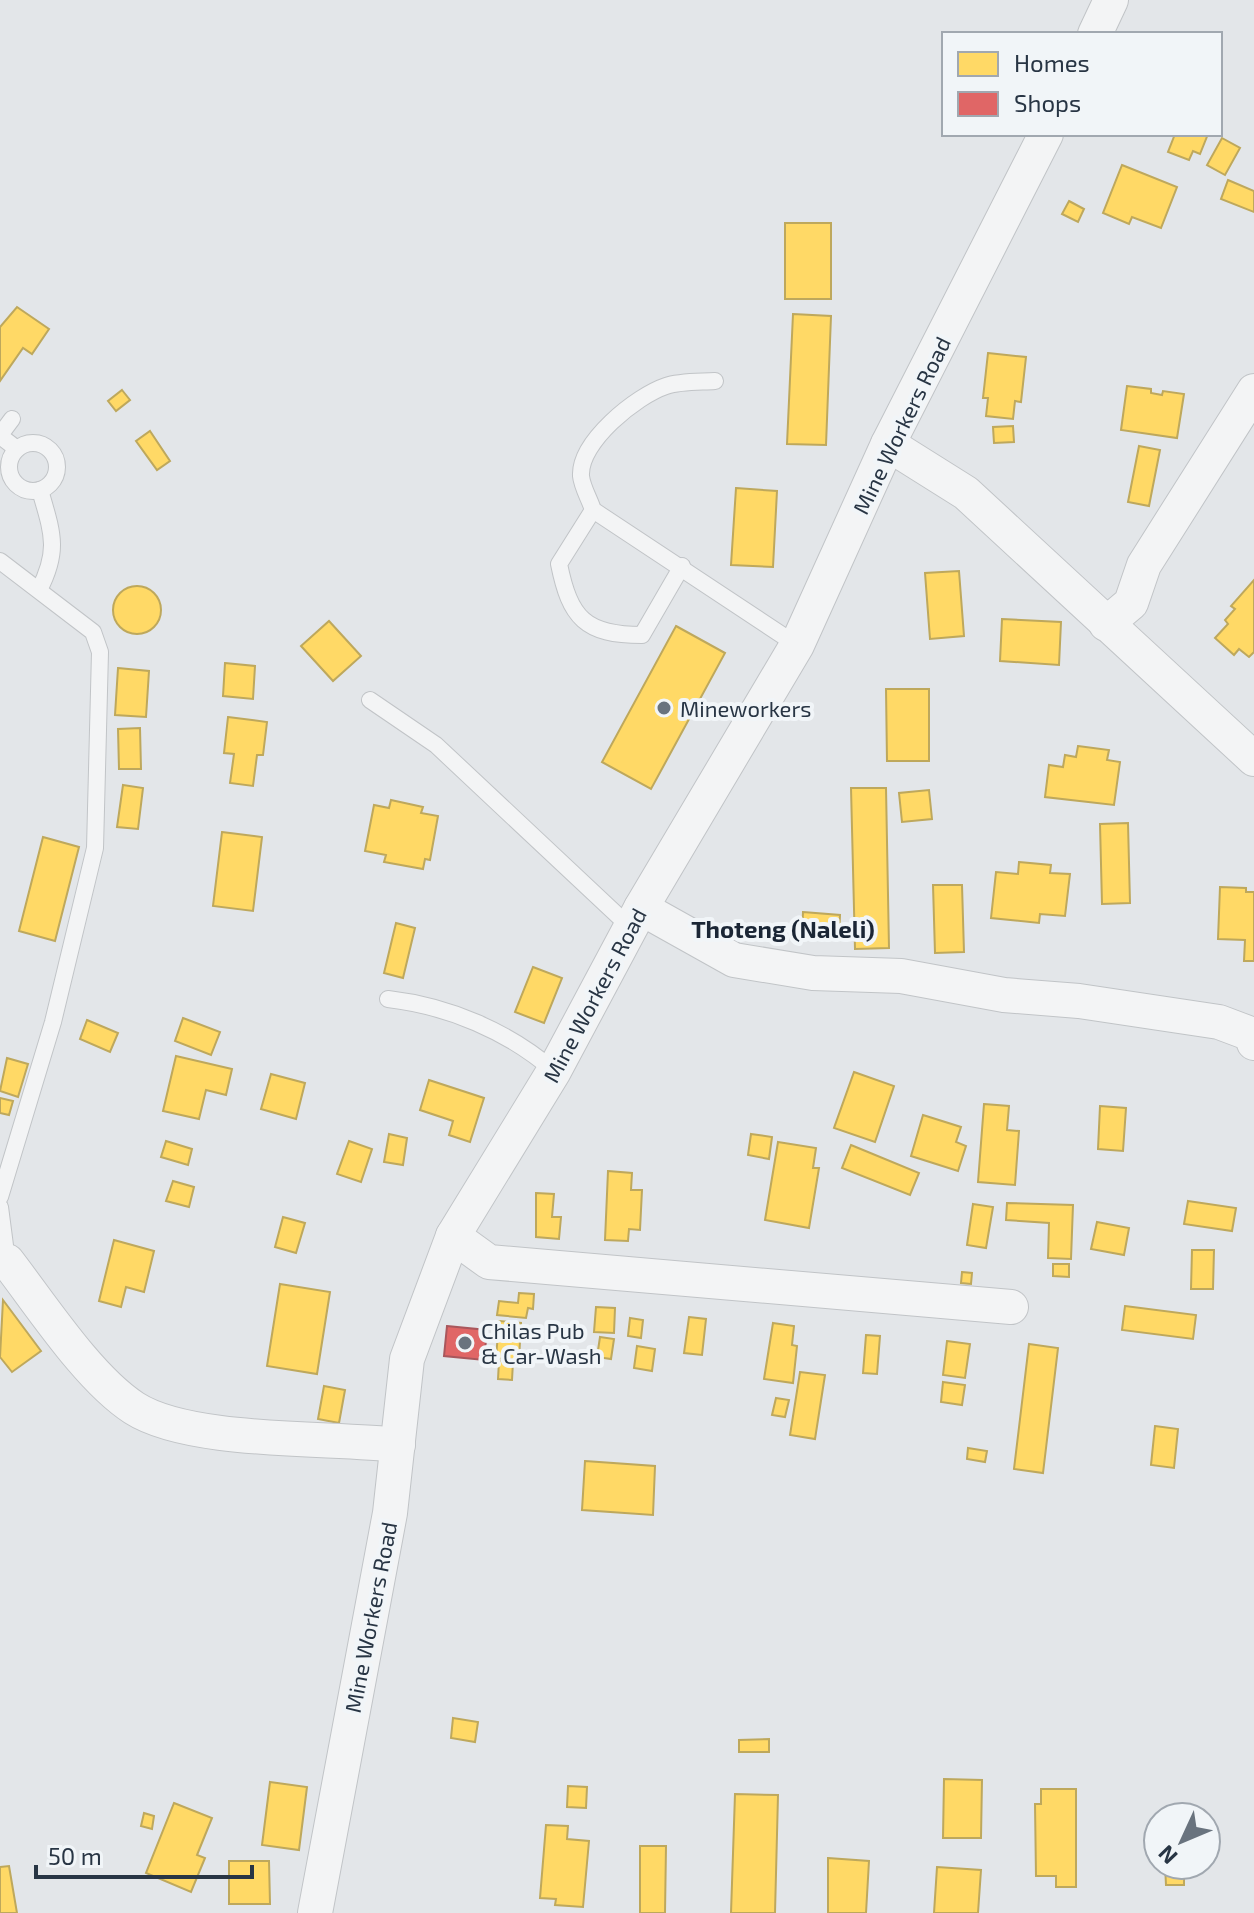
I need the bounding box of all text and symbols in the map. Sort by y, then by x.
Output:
legend [942,32,1222,136]
text: Homes [1014,48,1090,77]
text: Shops [1014,88,1081,117]
street label: Mine Workers Road [847,332,955,518]
place label: Mineworkers [680,695,811,721]
marker: Mineworkers [655,699,673,717]
street label: Mine Workers Road [537,903,651,1087]
district label: Thoteng (Naleli) [691,914,875,943]
place label: Chilas Pub & Car-Wash [481,1317,602,1368]
marker: Chilas Pub & Car-Wash [456,1334,474,1352]
street label: Mine Workers Road [339,1519,401,1715]
north arrow [1142,1801,1222,1881]
scale bar [36,1829,252,1879]
text: 50 m [48,1841,102,1870]
text: N [1152,1841,1182,1870]

